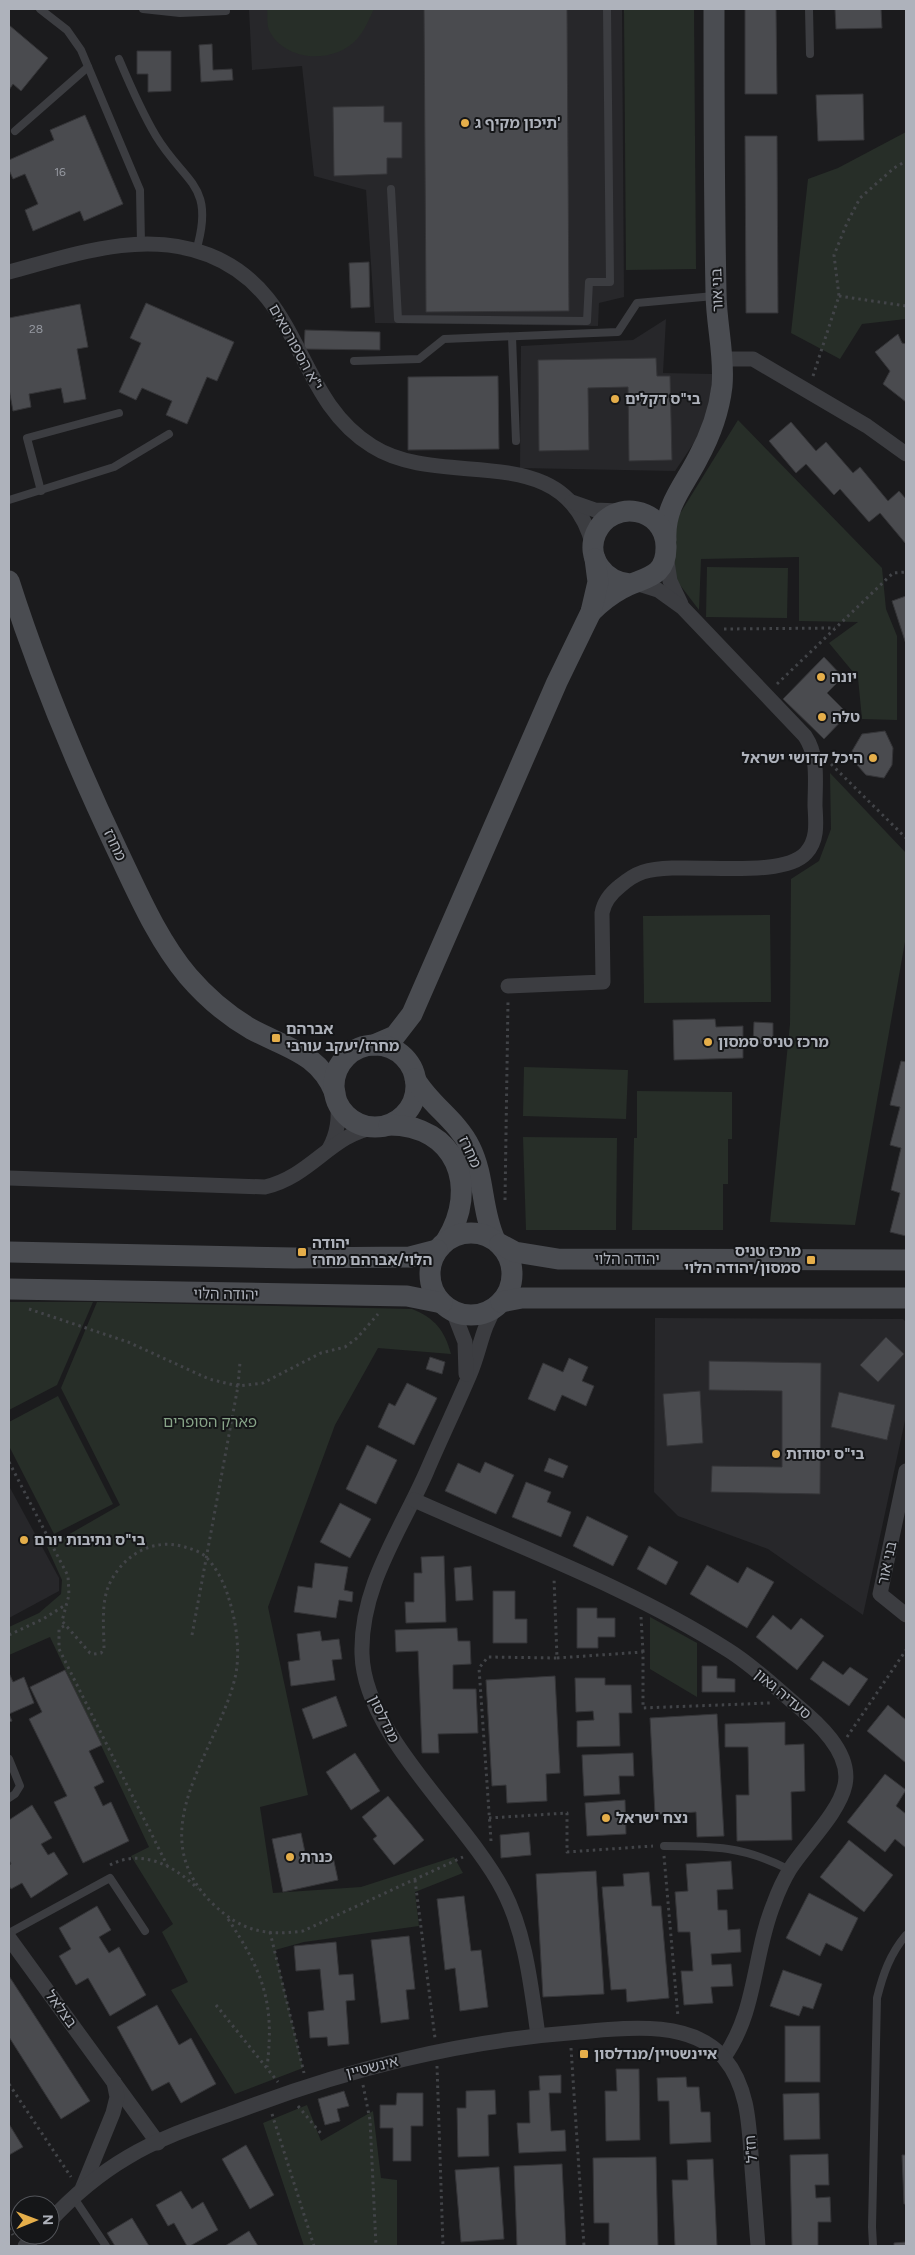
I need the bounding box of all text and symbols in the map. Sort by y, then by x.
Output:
place label: תיכון מקיף ג' [475,114,561,132]
marker: תיכון מקיף ג' [459,117,471,129]
house number: 16 [54,165,66,179]
street label: בני אור [707,267,727,312]
street label: י"א הספורטאים [265,301,327,393]
house number: 28 [29,322,43,336]
place label: בי"ס דקלים [625,390,701,408]
marker: בי"ס דקלים [609,393,621,405]
place label: יונה [831,668,857,686]
marker: יונה [815,671,827,683]
place label: טלה [832,708,860,726]
marker: טלה [816,711,828,723]
place label: היכל קדושי ישראל [742,749,863,767]
marker: היכל קדושי ישראל [867,752,879,764]
street label: מחרז [100,826,130,864]
place label: אברהם מחרז/יעקב עורבי [286,1020,400,1055]
marker: אברהם מחרז/יעקב עורבי [270,1032,282,1044]
place label: מרכז טניס סמסון [718,1033,829,1051]
marker: מרכז טניס סמסון [702,1036,714,1048]
street label: מחרז [455,1133,485,1171]
place label: יהודה הלוי/אברהם מחרז [312,1234,432,1269]
place label: מרכז טניס סמסון/יהודה הלוי [684,1242,801,1277]
marker: יהודה הלוי/אברהם מחרז [296,1246,308,1258]
street label: יהודה הלוי [594,1250,660,1268]
marker: מרכז טניס סמסון/יהודה הלוי [805,1254,817,1266]
street label: יהודה הלוי [193,1284,259,1304]
park label: פארק הסופרים [163,1413,257,1431]
place label: בי"ס יסודות [786,1445,864,1463]
marker: בי"ס יסודות [770,1448,782,1460]
place label: בי"ס נתיבות יורם [34,1531,145,1549]
marker: בי"ס נתיבות יורם [18,1534,30,1546]
street label: בני אור [874,1539,900,1586]
street label: סעדיה גאון [751,1665,815,1723]
street label: מנדלסון [365,1692,403,1746]
place label: נצח ישראל [616,1809,688,1827]
marker: נצח ישראל [600,1812,612,1824]
place label: כנרת [300,1848,333,1866]
marker: כנרת [284,1851,296,1863]
street label: בצלאל [41,1987,81,2032]
place label: איינשטיין/מנדלסון [594,2045,717,2063]
marker: איינשטיין/מנדלסון [578,2048,590,2060]
street label: אינשטיין [344,2052,400,2082]
street label: חז"ל [741,2135,761,2163]
north arrow [10,2195,60,2245]
text: N [39,2214,56,2225]

